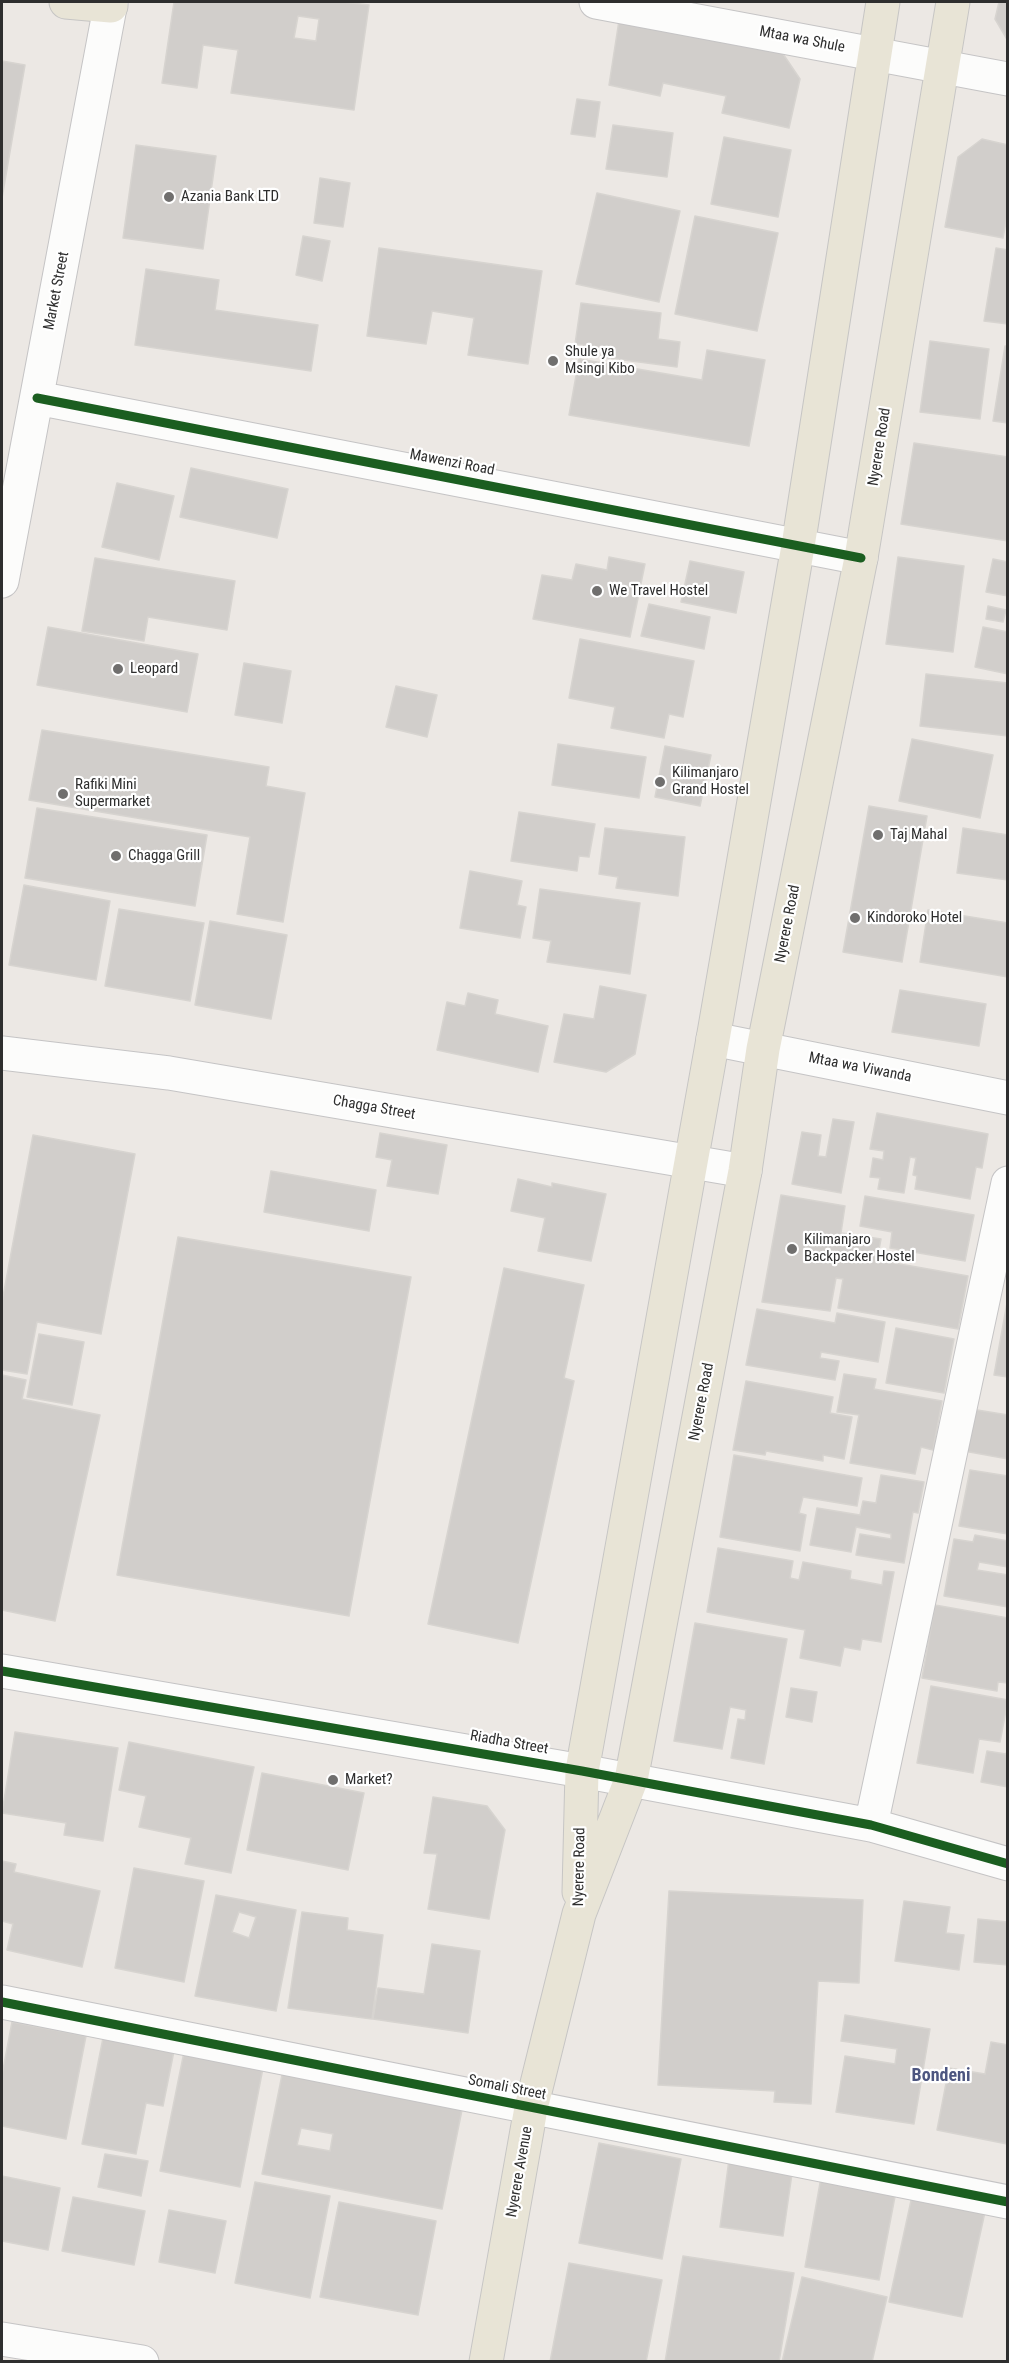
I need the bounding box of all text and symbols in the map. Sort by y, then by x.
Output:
street label: Mtaa wa Shule [758,23,846,57]
place label: Azania Bank LTD [181,188,279,206]
marker: Azania Bank LTD [162,190,176,204]
street label: Market Street [41,250,73,332]
place label: Shule ya Msingi Kibo [565,343,635,378]
marker: Shule ya Msingi Kibo [546,354,560,368]
street label: Nyerere Road [865,407,895,487]
street label: Mawenzi Road [408,446,496,480]
place label: We Travel Hostel [609,582,708,600]
marker: We Travel Hostel [590,584,604,598]
place label: Leopard [130,660,178,678]
marker: Leopard [111,662,125,676]
place label: Kilimanjaro Grand Hostel [672,764,749,799]
marker: Kilimanjaro Grand Hostel [653,775,667,789]
place label: Rafiki Mini Supermarket [75,776,150,811]
marker: Rafiki Mini Supermarket [56,787,70,801]
place label: Taj Mahal [890,826,947,844]
marker: Taj Mahal [871,828,885,842]
place label: Chagga Grill [128,847,200,865]
marker: Chagga Grill [109,849,123,863]
street label: Nyerere Road [772,884,804,964]
place label: Kindoroko Hotel [867,909,962,927]
marker: Kindoroko Hotel [848,911,862,925]
street label: Mtaa wa Viwanda [807,1049,913,1087]
street label: Chagga Street [331,1092,417,1124]
place label: Kilimanjaro Backpacker Hostel [804,1231,915,1266]
marker: Kilimanjaro Backpacker Hostel [785,1242,799,1256]
street label: Nyerere Road [686,1362,718,1442]
street label: Riadha Street [469,1727,549,1759]
place label: Market? [345,1771,393,1789]
marker: Market? [326,1773,340,1787]
street label: Nyerere Road [570,1827,590,1907]
district label: Bondeni [912,2065,970,2087]
street label: Somali Street [466,2072,548,2104]
street label: Nyerere Avenue [503,2125,537,2219]

